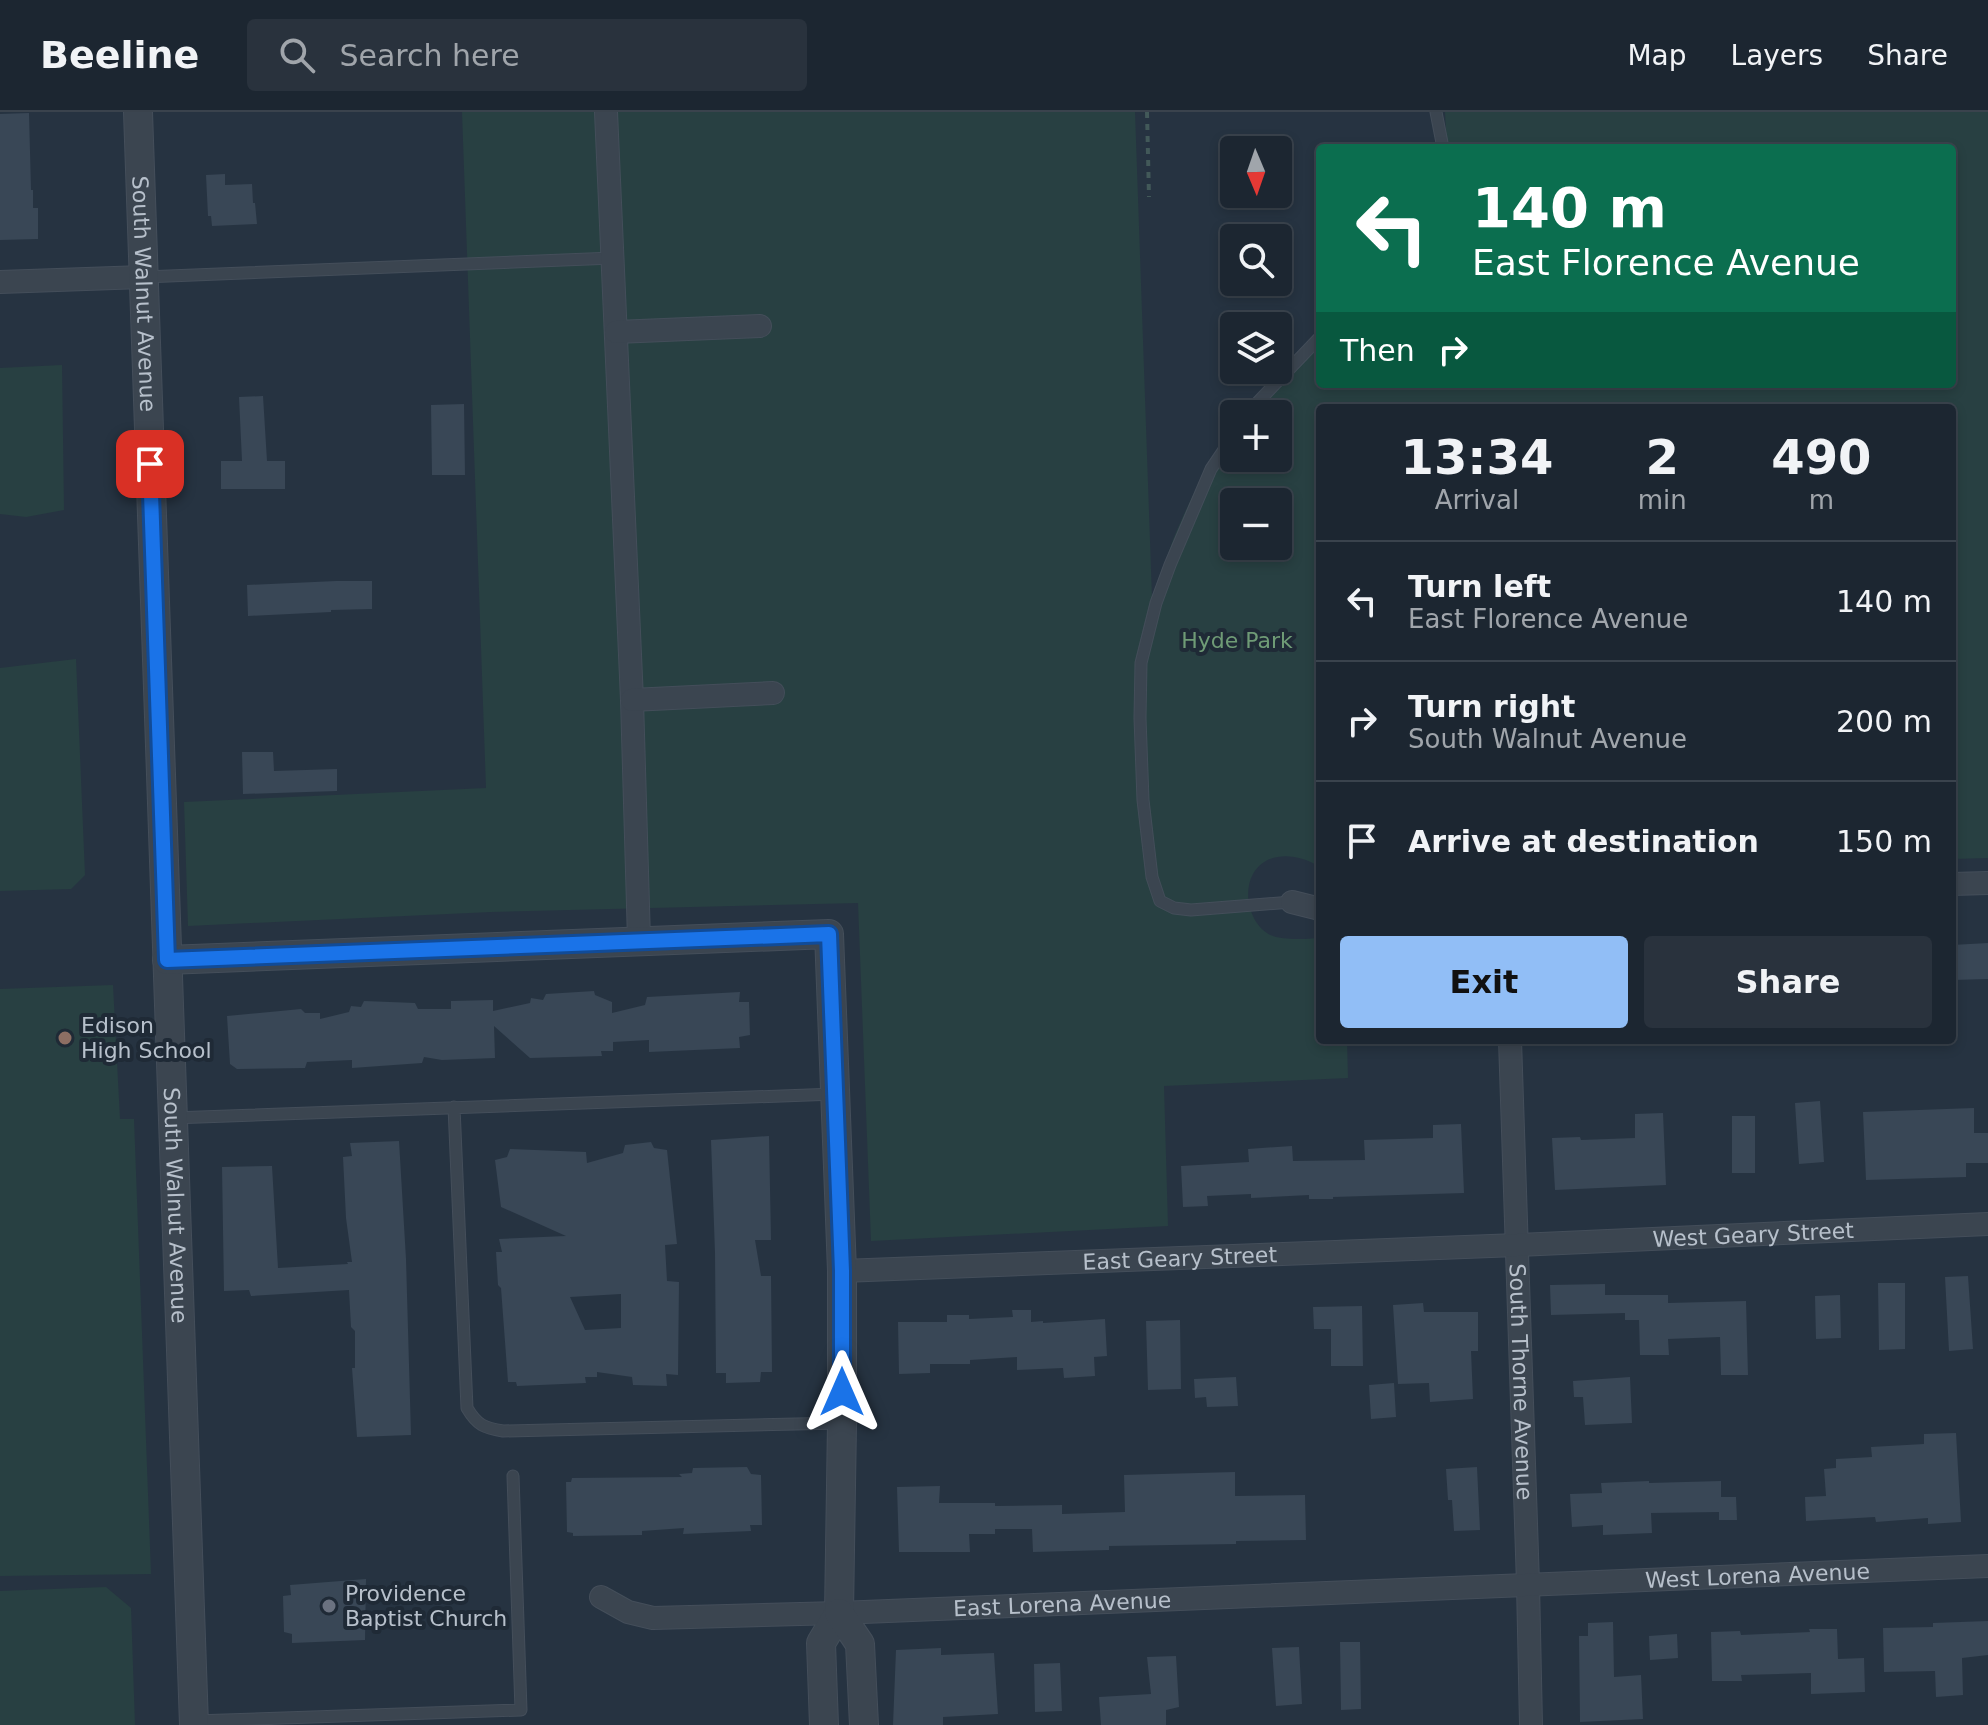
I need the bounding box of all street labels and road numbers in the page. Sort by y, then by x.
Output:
street label: South Walnut Avenue [127,175,160,412]
street label: South Walnut Avenue [159,1087,192,1324]
street label: West Geary Street [1652,1218,1855,1252]
street label: East Geary Street [1082,1242,1278,1275]
street label: South Thorne Avenue [1504,1263,1537,1501]
street label: West Lorena Avenue [1645,1559,1870,1593]
street label: East Lorena Avenue [953,1587,1172,1621]

